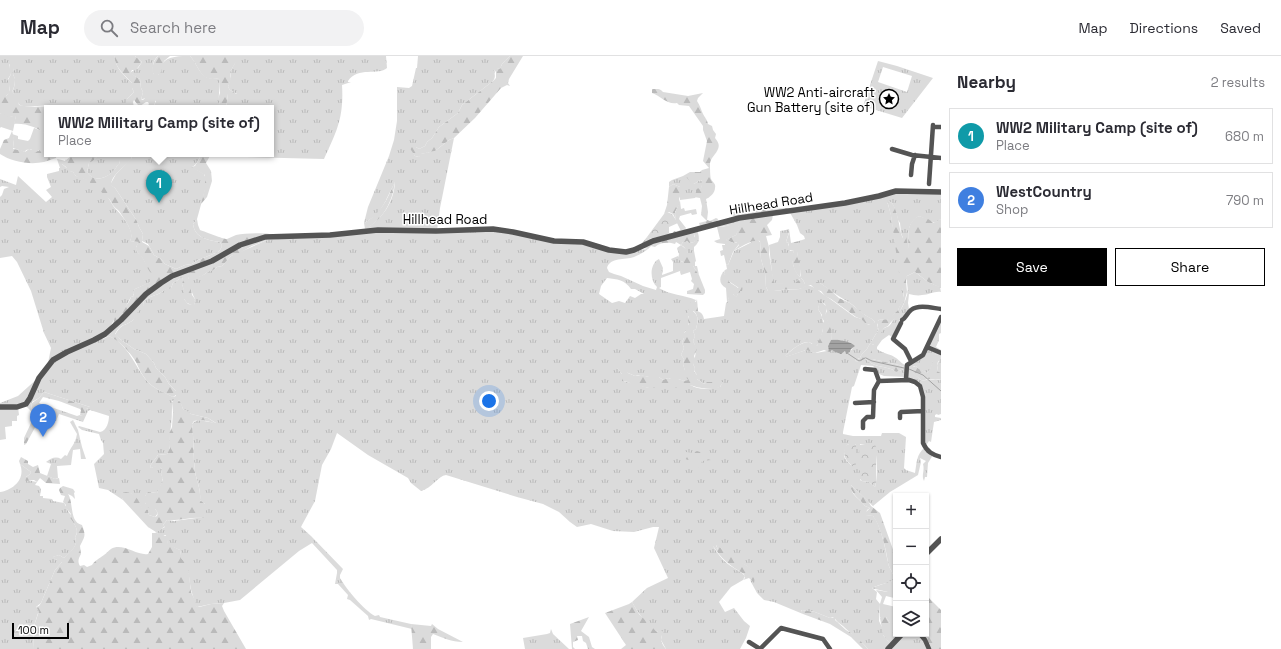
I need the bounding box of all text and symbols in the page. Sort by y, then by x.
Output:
search box [84,10,364,46]
text: Map [20,15,60,40]
icon: search [98,17,120,39]
text: Search here [130,18,216,37]
text: Map [1078,19,1108,37]
text: Directions [1130,19,1198,37]
text: Saved [1220,19,1261,37]
text: Nearby [957,71,1016,93]
text: 2 results [1211,74,1265,91]
place label: WW2 Anti-aircraft Gun Battery (site of) [747,84,875,116]
place icon: WW2 Anti-aircraft Gun Battery (site of) [878,88,900,110]
popup [44,105,274,157]
text: WW2 Military Camp (site of) [58,113,260,132]
text: WW2 Military Camp (site of) [996,118,1198,137]
text: 1 [968,128,974,145]
text: 680 m [1225,128,1264,145]
text: Place [58,132,92,149]
text: Place [996,137,1030,154]
pin: 1 [146,170,172,203]
text: WestCountry [996,182,1092,201]
street label: Hillhead Road [728,188,814,219]
text: 2 [967,192,975,209]
text: 790 m [1226,192,1264,209]
text: Shop [996,201,1028,218]
street label: Hillhead Road [403,211,487,228]
button: Save [957,248,1107,286]
button: Share [1115,248,1265,286]
your location [479,391,499,411]
pin: 2 [30,404,56,437]
map controls [893,493,929,637]
button: + [893,493,929,529]
button: − [893,529,929,565]
button: locate [893,565,929,601]
button: layers [893,601,929,637]
scale bar [12,621,69,640]
text: 100 m [18,623,49,637]

